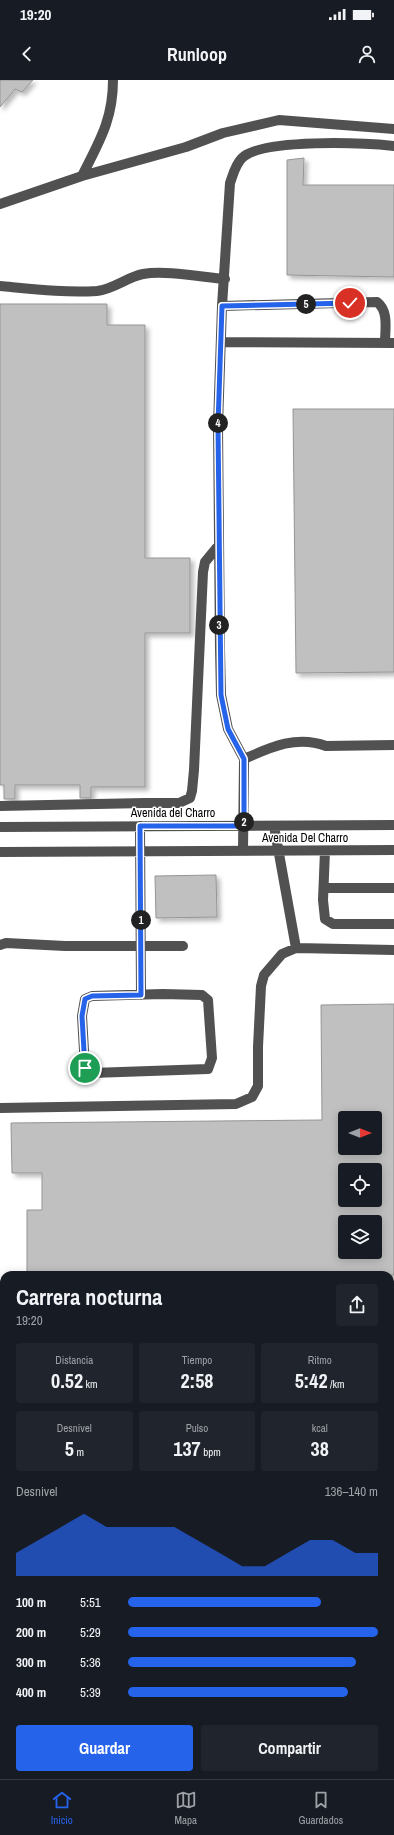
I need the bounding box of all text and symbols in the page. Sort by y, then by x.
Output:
text: 19:20 [20,4,51,25]
text: Runloop [167,42,227,67]
icon: back [16,43,38,65]
icon: person [356,43,378,65]
pin [333,286,367,320]
icon: check [339,292,361,314]
pin: 5 [296,294,316,314]
text: 5 [303,297,309,311]
pin: 4 [208,413,228,433]
text: 4 [215,416,221,430]
pin: 3 [209,615,229,635]
text: 3 [216,618,222,632]
street label: Avenida del Charro [130,805,215,821]
pin: 2 [234,812,254,832]
text: 2 [241,815,247,829]
street label: Avenida Del Charro [261,830,348,846]
pin: 1 [131,910,151,930]
text: 1 [138,913,144,927]
pin [68,1051,102,1085]
icon: arrive [74,1057,96,1079]
north arrow [338,1111,382,1155]
map controls [338,1111,382,1259]
button: locate [338,1163,382,1207]
button: layers [338,1215,382,1259]
text: Carrera nocturna [16,1282,162,1312]
button: share [336,1284,378,1326]
text: 19:20 [16,1312,43,1329]
text: Distancia [55,1353,93,1367]
text: Tiempo [182,1353,212,1367]
text: Ritmo [308,1353,332,1367]
text: 0.52 [51,1367,83,1394]
text: 2:58 [181,1367,213,1394]
text: 5:42 [295,1367,328,1394]
text: km [83,1377,98,1391]
text: /km [328,1377,345,1391]
text: Desnivel [57,1421,92,1435]
text: Pulso [186,1421,208,1435]
text: kcal [312,1421,328,1435]
text: 5 [65,1435,74,1462]
text: 137 [173,1435,201,1462]
text: 38 [311,1435,329,1462]
text: m [74,1445,84,1459]
text: bpm [201,1445,221,1459]
text: Desnivel [16,1483,57,1500]
text: 136–140 m [325,1483,378,1500]
text: 100 m [16,1594,46,1611]
text: 5:51 [80,1594,101,1611]
text: 200 m [16,1624,46,1641]
text: 5:29 [80,1624,101,1641]
text: 300 m [16,1654,46,1671]
text: 5:36 [80,1654,101,1671]
text: 400 m [16,1684,46,1701]
text: 5:39 [80,1684,101,1701]
button: Guardar [16,1725,193,1771]
button: Compartir [201,1725,378,1771]
tab: Inicio [51,1789,73,1827]
tab: Mapa [174,1789,197,1827]
tab: Guardados [299,1789,343,1827]

